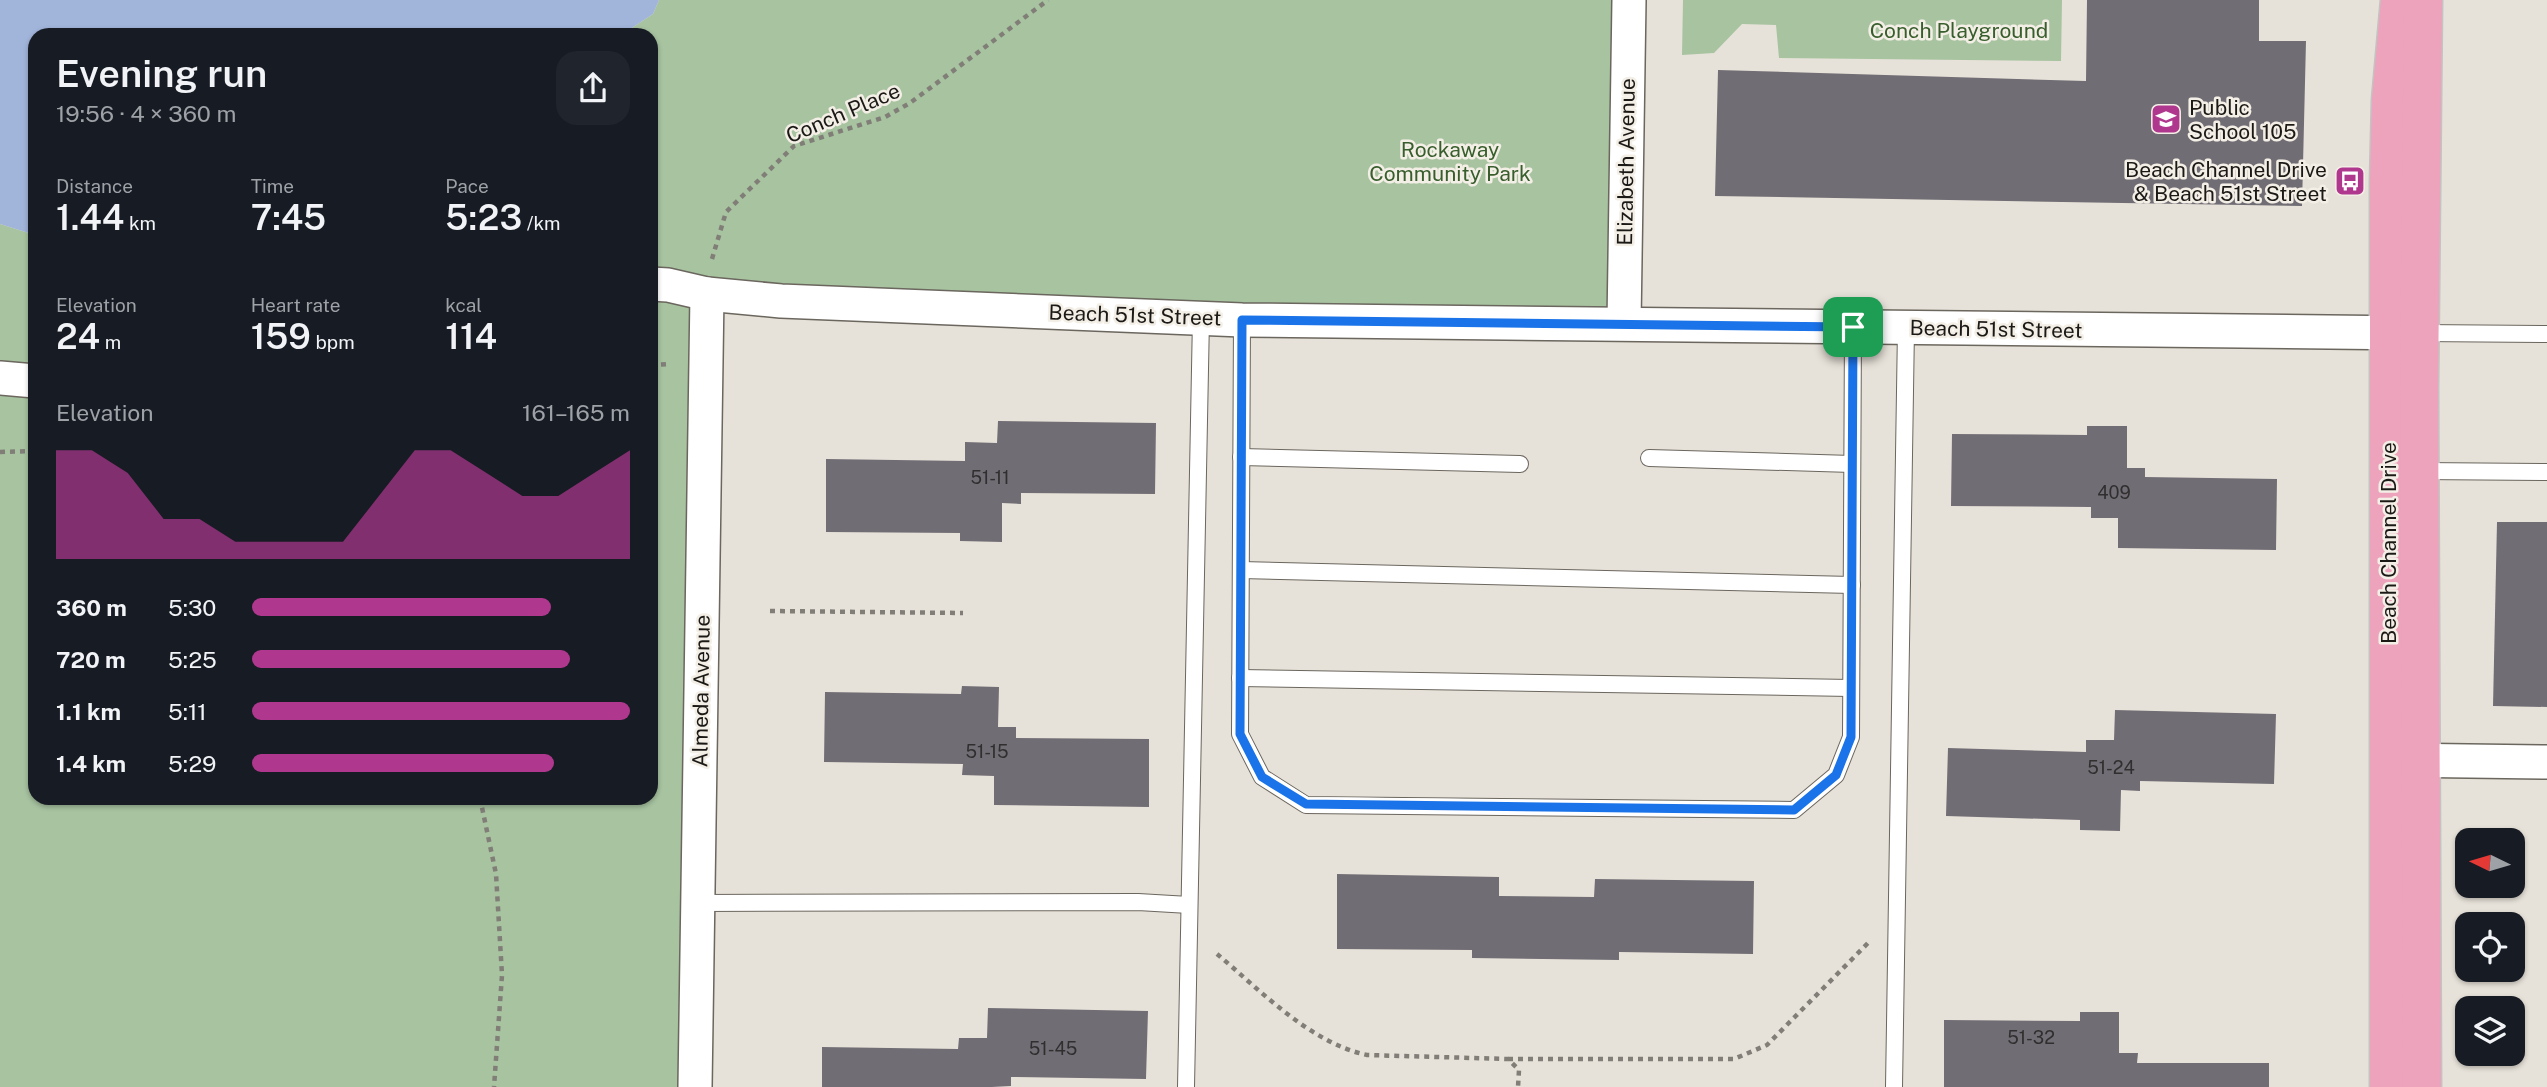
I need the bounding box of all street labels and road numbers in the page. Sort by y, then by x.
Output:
street label: Conch Place [782,78,904,148]
street label: Elizabeth Avenue [1612,78,1640,246]
street label: Beach 51st Street [1048,299,1222,331]
street label: Beach 51st Street [1909,315,2083,343]
street label: Beach Channel Drive [2376,442,2401,644]
street label: Almeda Avenue [687,614,715,768]

